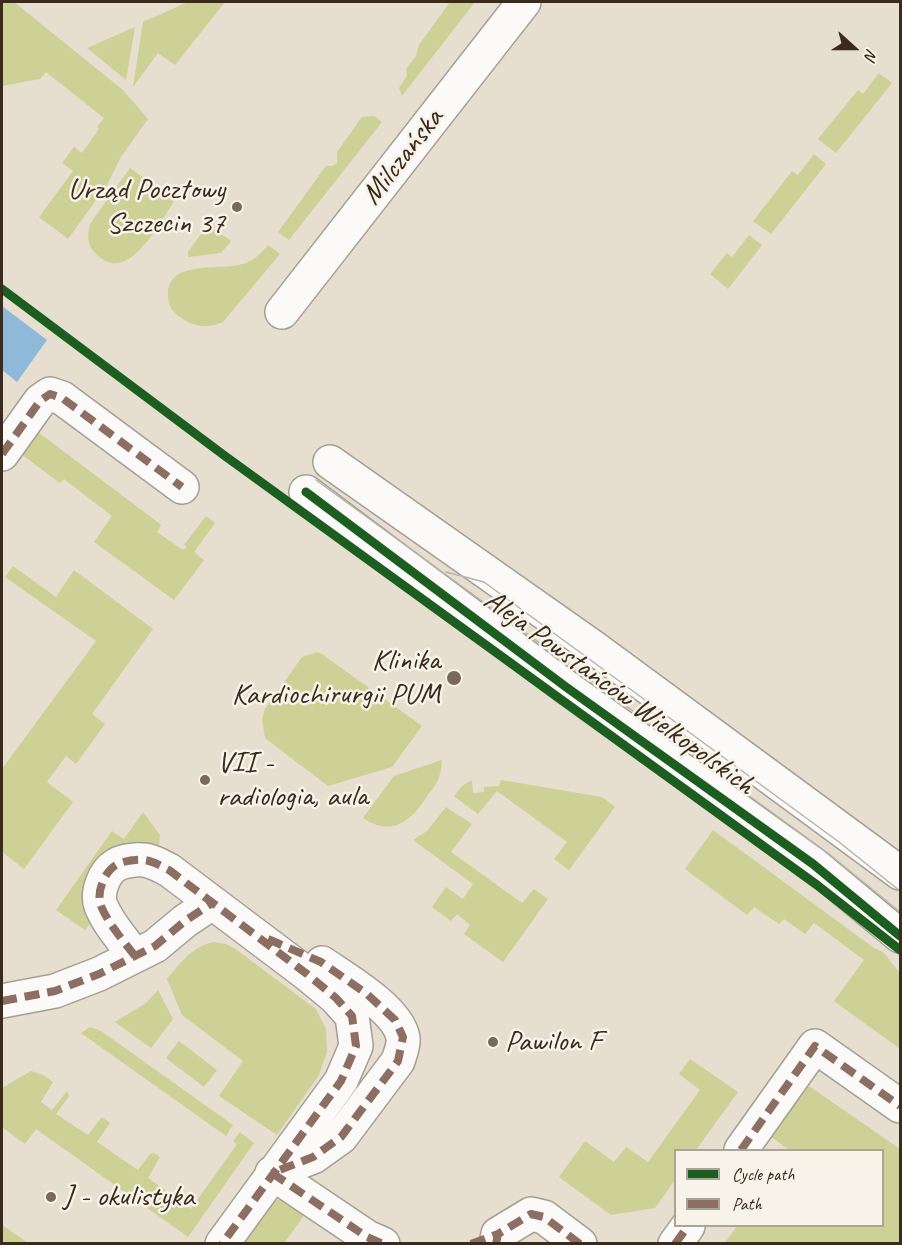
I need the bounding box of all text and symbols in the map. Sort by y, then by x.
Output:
north arrow [824,18,884,78]
text: N [860,46,882,63]
street label: Milczańska [354,102,452,212]
place label: Urząd Pocztowy Szczecin 37 [68,172,225,243]
marker: Urząd Pocztowy Szczecin 37 [230,200,244,214]
street label: Aleja Powstańców Wielkopolskich [476,583,762,803]
place label: Klinika Kardiochirurgii PUM [232,643,440,714]
marker: Klinika Kardiochirurgii PUM [445,669,463,687]
place label: VII - radiologia, aula [217,745,368,816]
marker: VII - radiologia, aula [198,773,212,787]
place label: Pawilon F [505,1024,602,1060]
marker: Pawilon F [486,1035,500,1049]
legend [674,1149,884,1227]
text: Cycle path [732,1163,794,1185]
place label: J - okulistyka [63,1179,194,1215]
marker: J - okulistyka [44,1190,58,1204]
text: Path [732,1193,762,1215]

